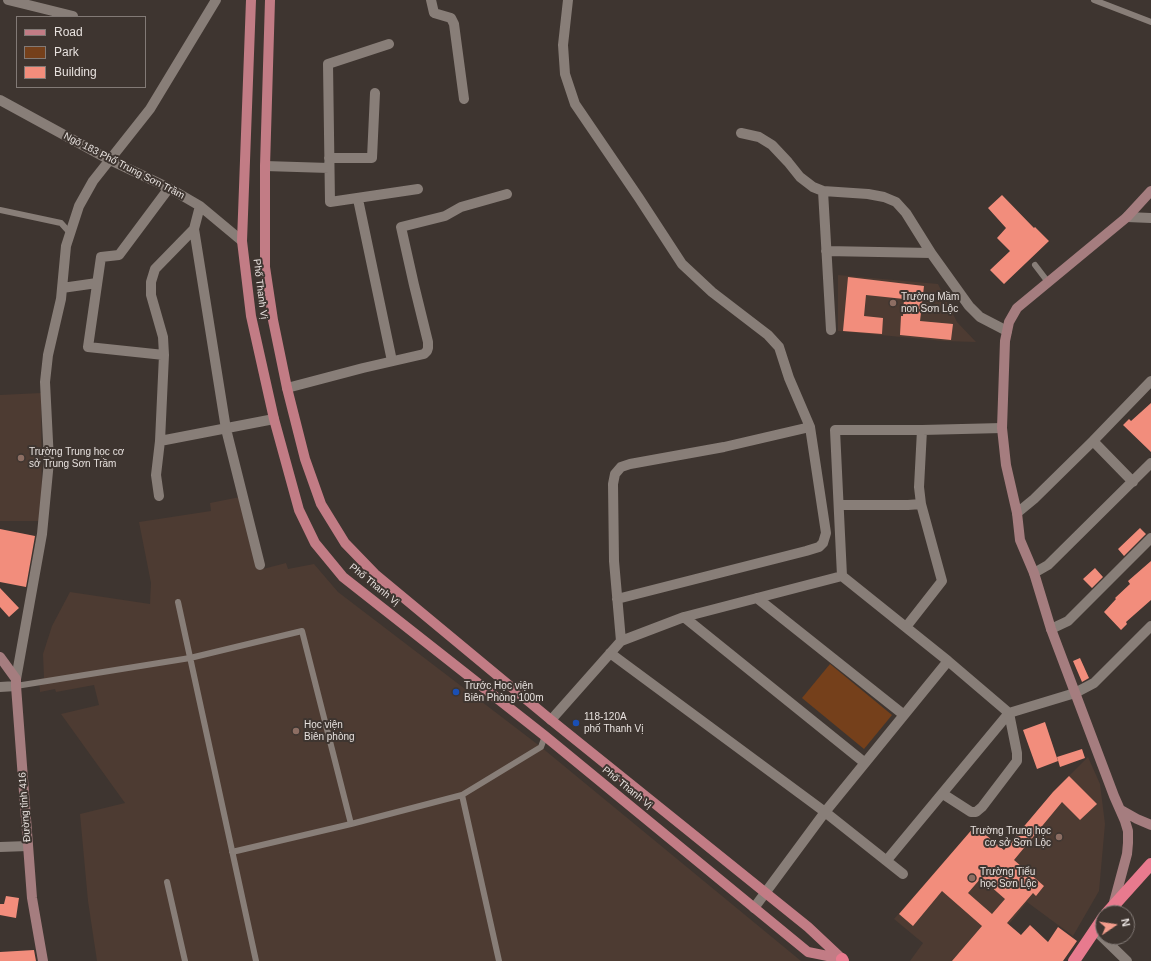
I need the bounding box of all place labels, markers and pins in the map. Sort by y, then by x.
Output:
place label: Trường Mầm non Sơn Lộc [901,291,959,314]
marker: Trường Mầm non Sơn Lộc [888,298,898,308]
place label: Trường Trung học cơ sở Trung Sơn Trầm [29,446,124,470]
marker: Trường Trung học cơ sở Trung Sơn Trầm [16,453,26,463]
place label: Trước Học viện Biên Phòng 100m [464,680,544,704]
marker: Trước Học viện Biên Phòng 100m [451,687,461,697]
place label: 118-120A phố Thanh Vị [584,711,643,734]
marker: 118-120A phố Thanh Vị [571,718,581,728]
place label: Học viện Biên phòng [304,719,355,742]
marker: Học viện Biên phòng [291,726,301,736]
place label: Trường Trung học cơ sở Sơn Lộc [970,825,1051,848]
marker: Trường Trung học cơ sở Sơn Lộc [1054,832,1064,842]
place label: Trường Tiểu học Sơn Lộc [980,866,1037,890]
marker: Trường Tiểu học Sơn Lộc [967,873,977,883]

